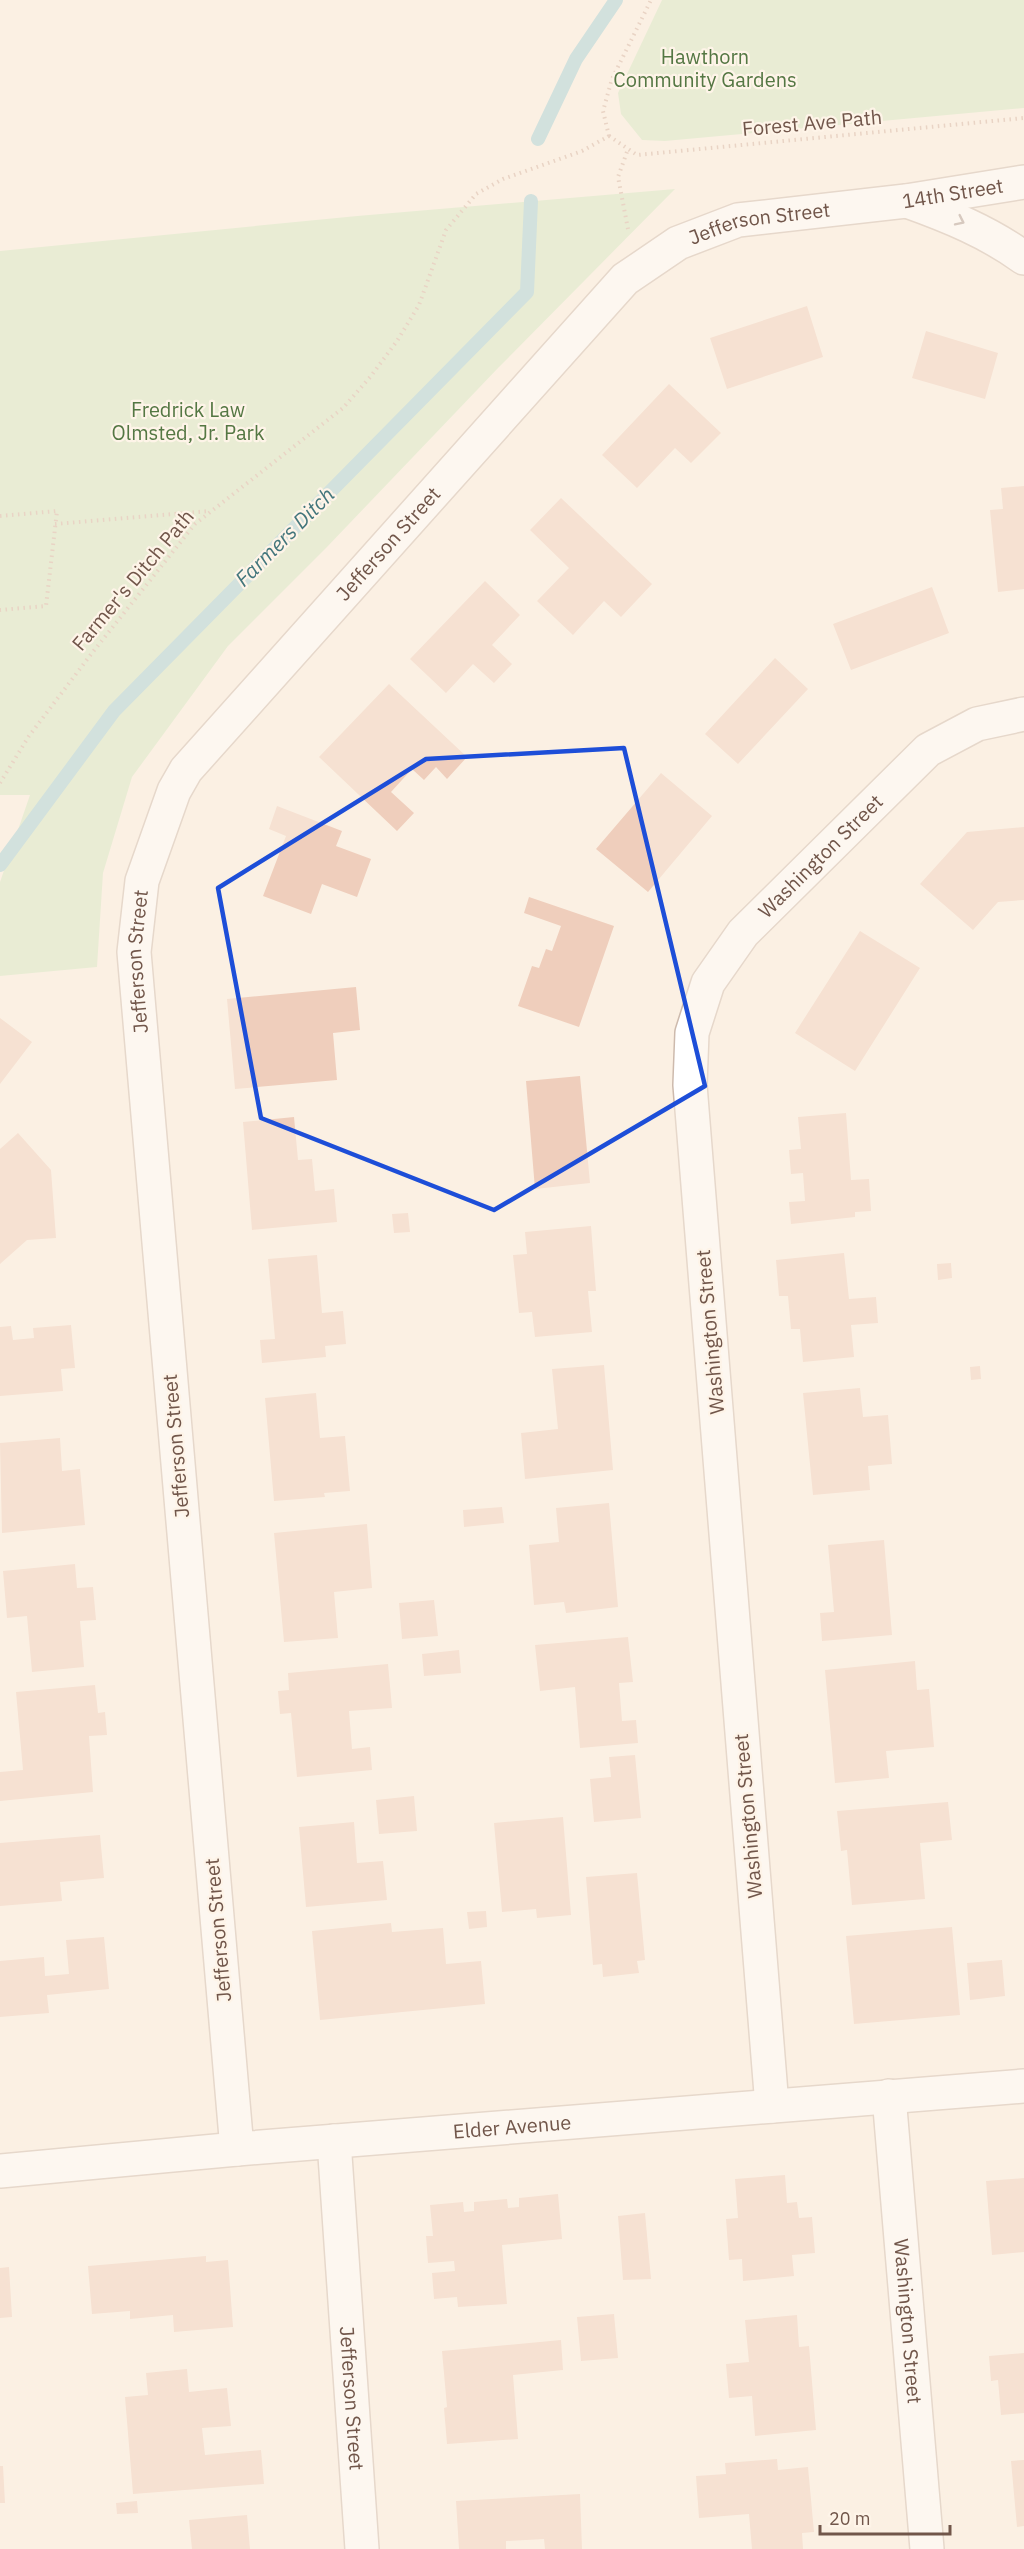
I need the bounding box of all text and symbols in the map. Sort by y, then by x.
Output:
park label: Hawthorn Community Gardens [613,43,797,93]
street label: Forest Ave Path [741,103,883,142]
street label: 14th Street [900,172,1005,214]
street label: Jefferson Street [685,196,832,251]
one-way arrow [954,213,965,225]
park label: Fredrick Law Olmsted, Jr. Park [112,396,265,446]
water label: Farmers Ditch [229,481,340,592]
street label: Jefferson Street [330,481,446,606]
street label: Farmer's Ditch Path [66,503,200,656]
street label: Washington Street [752,788,889,924]
street label: Jefferson Street [120,888,154,1035]
street label: Washington Street [689,1248,730,1416]
street label: Jefferson Street [156,1373,195,1519]
street label: Washington Street [727,1732,768,1900]
street label: Jefferson Street [198,1857,237,2003]
street label: Elder Avenue [452,2108,572,2145]
street label: Washington Street [888,2238,929,2405]
street label: Jefferson Street [334,2325,371,2471]
scale bar [820,2498,950,2536]
text: 20 m [829,2507,871,2530]

